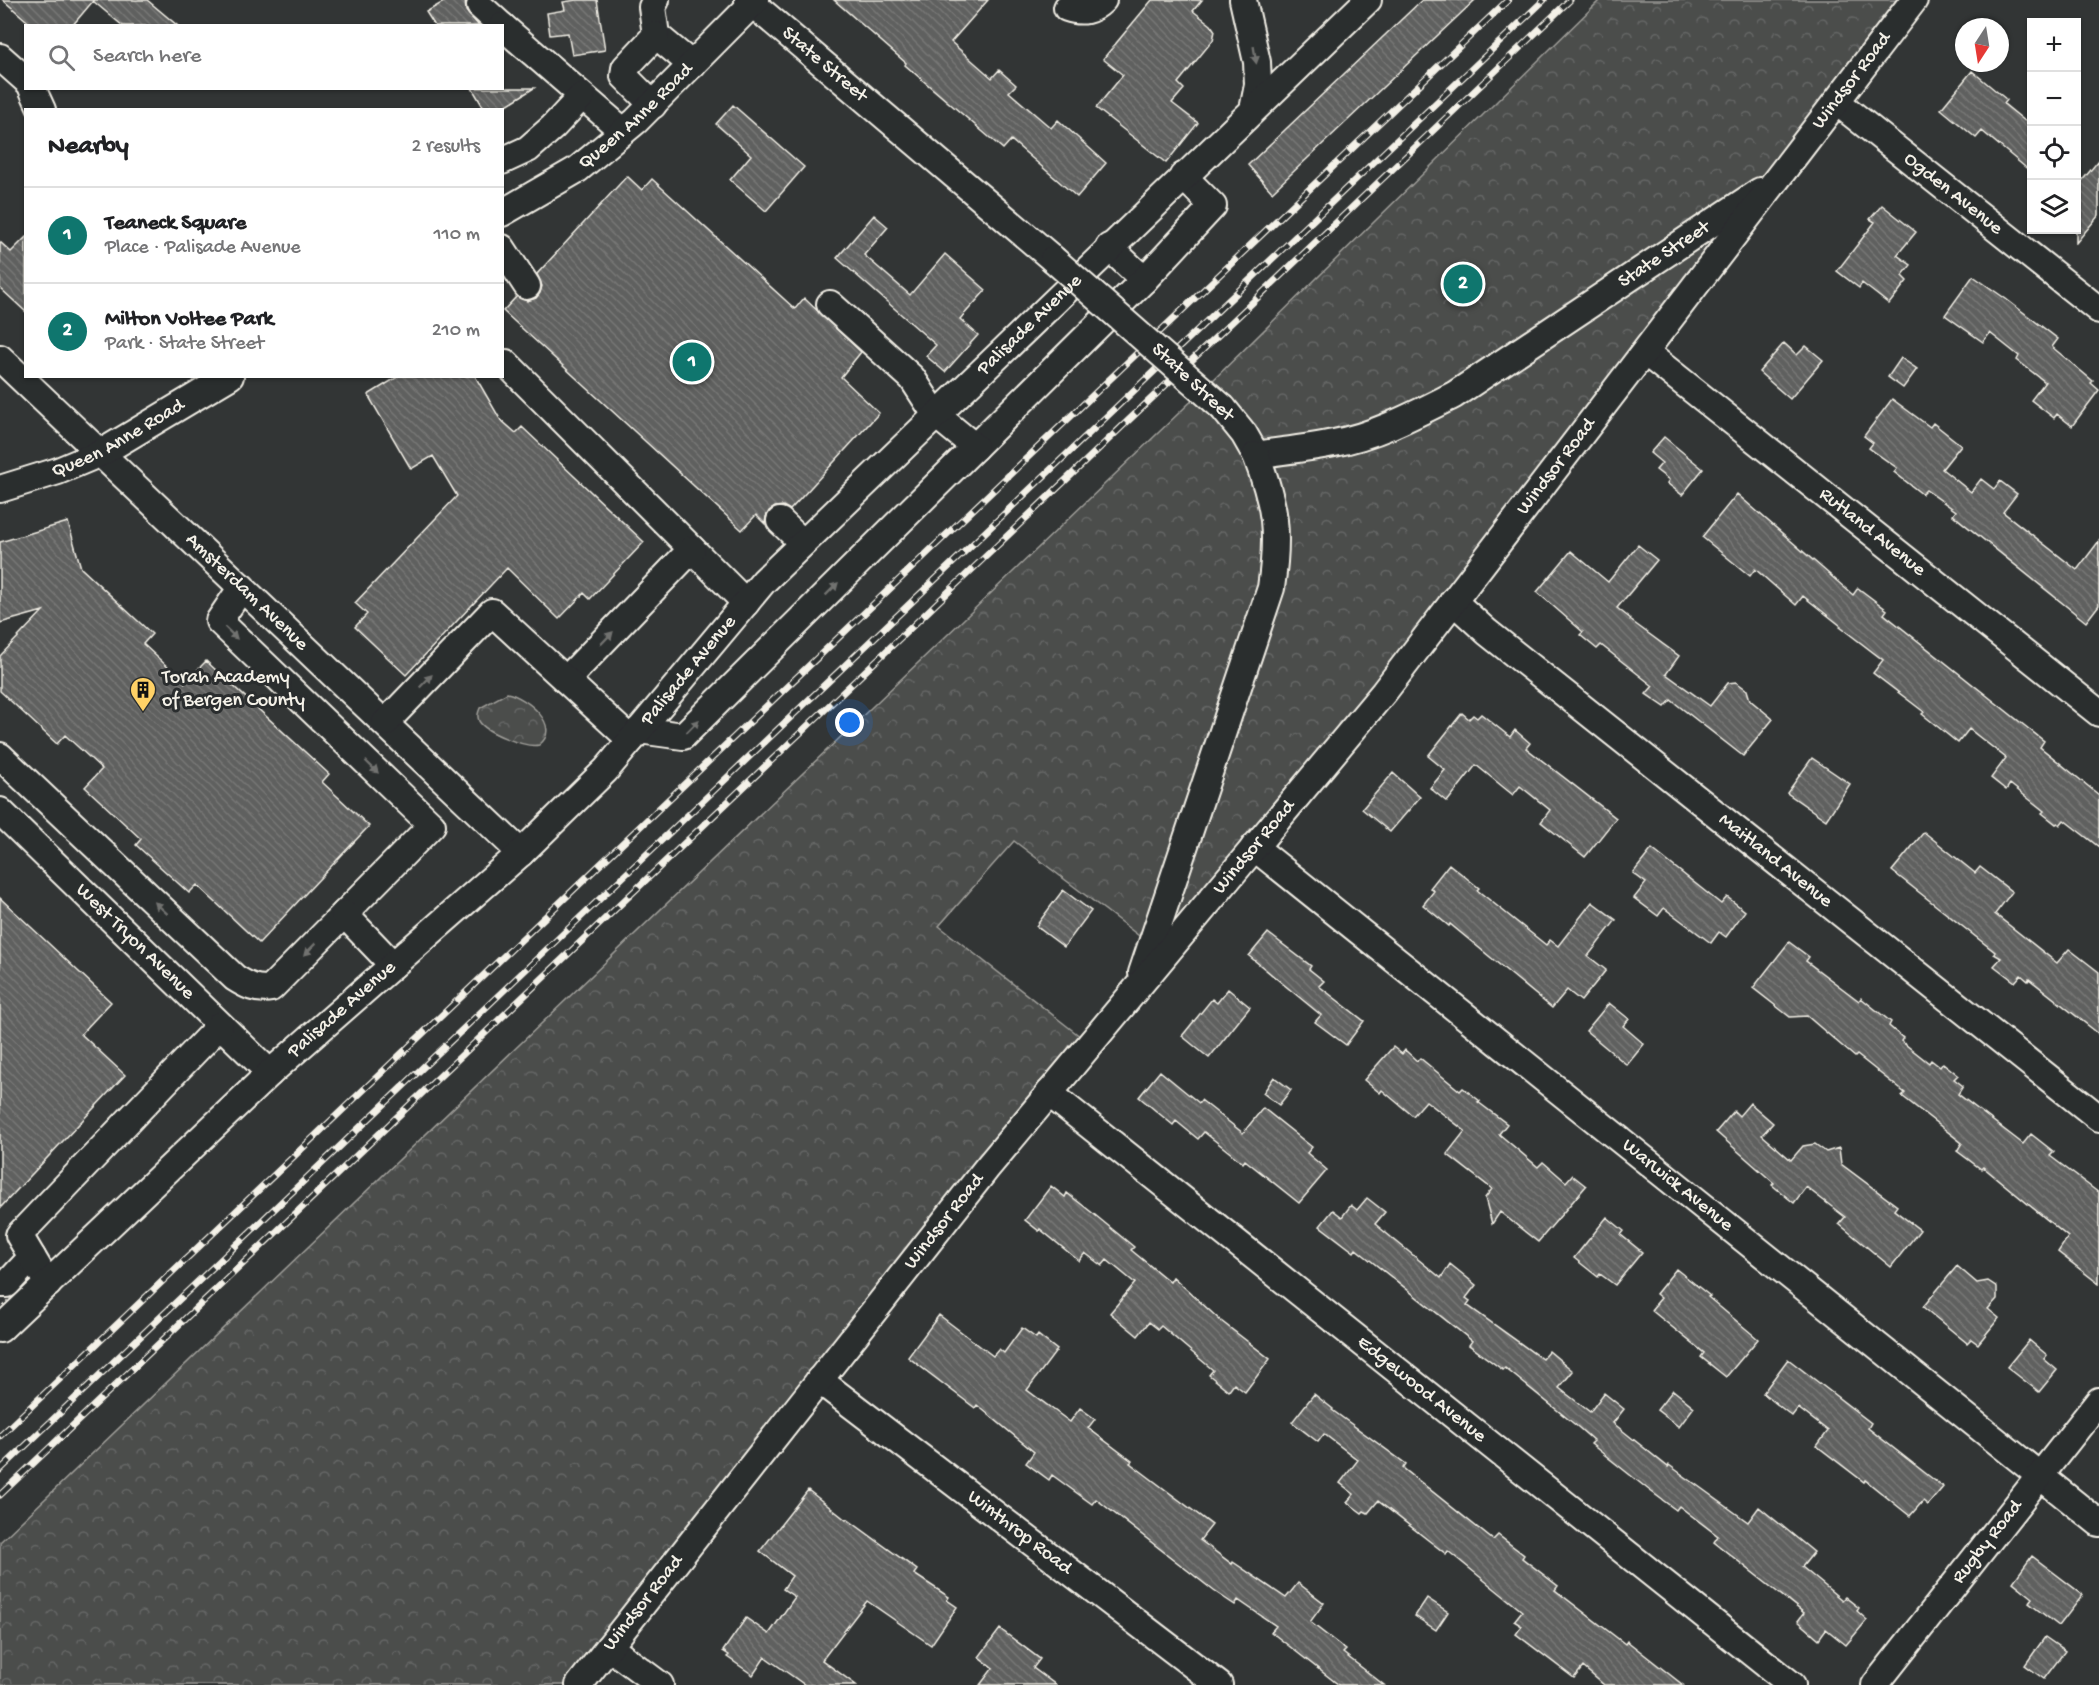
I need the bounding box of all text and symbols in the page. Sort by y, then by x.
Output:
north arrow [1955,18,2009,72]
map controls [2027,18,2081,234]
button: + [2027,18,2081,72]
street label: State Street [777,22,873,109]
search box [24,24,504,90]
street label: Windsor Road [1808,26,1898,134]
icon: search [45,41,78,74]
text: Search here [93,44,201,70]
one-way arrow [1251,45,1260,64]
street label: Queen Anne Road [574,57,700,175]
button: − [2027,72,2081,126]
button: locate [2027,126,2081,180]
text: Nearby [48,132,129,163]
text: 2 results [411,136,480,159]
street label: Ogden Avenue [1899,148,2008,241]
button: layers [2027,180,2081,234]
text: Teaneck Square [105,211,246,237]
street label: State Street [1614,215,1716,294]
text: 1 [63,224,72,247]
text: 110 m [434,224,480,247]
text: Place · Palisade Avenue [105,237,301,260]
pin: 2 [1444,262,1482,306]
street label: Palisade Avenue [972,269,1088,381]
text: Milton Voltee Park [105,307,273,333]
text: 2 [63,320,72,343]
text: 210 m [432,320,480,343]
text: Park · State Street [105,333,264,356]
street label: State Street [1146,339,1240,428]
pin: 1 [672,340,712,385]
street label: Queen Anne Road [49,393,191,484]
street label: Windsor Road [1512,412,1602,520]
street label: Rutland Avenue [1814,483,1930,582]
street label: Amsterdam Avenue [180,528,313,656]
one-way arrow [824,582,839,596]
street label: Palisade Avenue [636,611,742,731]
one-way arrow [223,626,238,640]
one-way arrow [599,631,613,645]
place label: Torah Academy of Bergen County [161,667,305,713]
building icon: Torah Academy of Bergen County [128,675,158,713]
one-way arrow [418,675,432,689]
your location [835,708,864,737]
one-way arrow [686,720,700,734]
one-way arrow [365,760,380,774]
street label: Windsor Road [1208,794,1302,899]
street label: Maitland Avenue [1714,809,1837,914]
street label: West Tryon Avenue [71,879,200,1005]
one-way arrow [154,901,169,915]
one-way arrow [303,942,317,956]
street label: Palisade Avenue [283,956,402,1064]
street label: Warwick Avenue [1617,1134,1738,1237]
street label: Windsor Road [899,1167,991,1274]
street label: Edgewood Avenue [1352,1331,1491,1449]
street label: Winthrop Road [962,1486,1078,1581]
street label: Rugby Road [1948,1494,2029,1589]
street label: Windsor Road [598,1549,690,1656]

